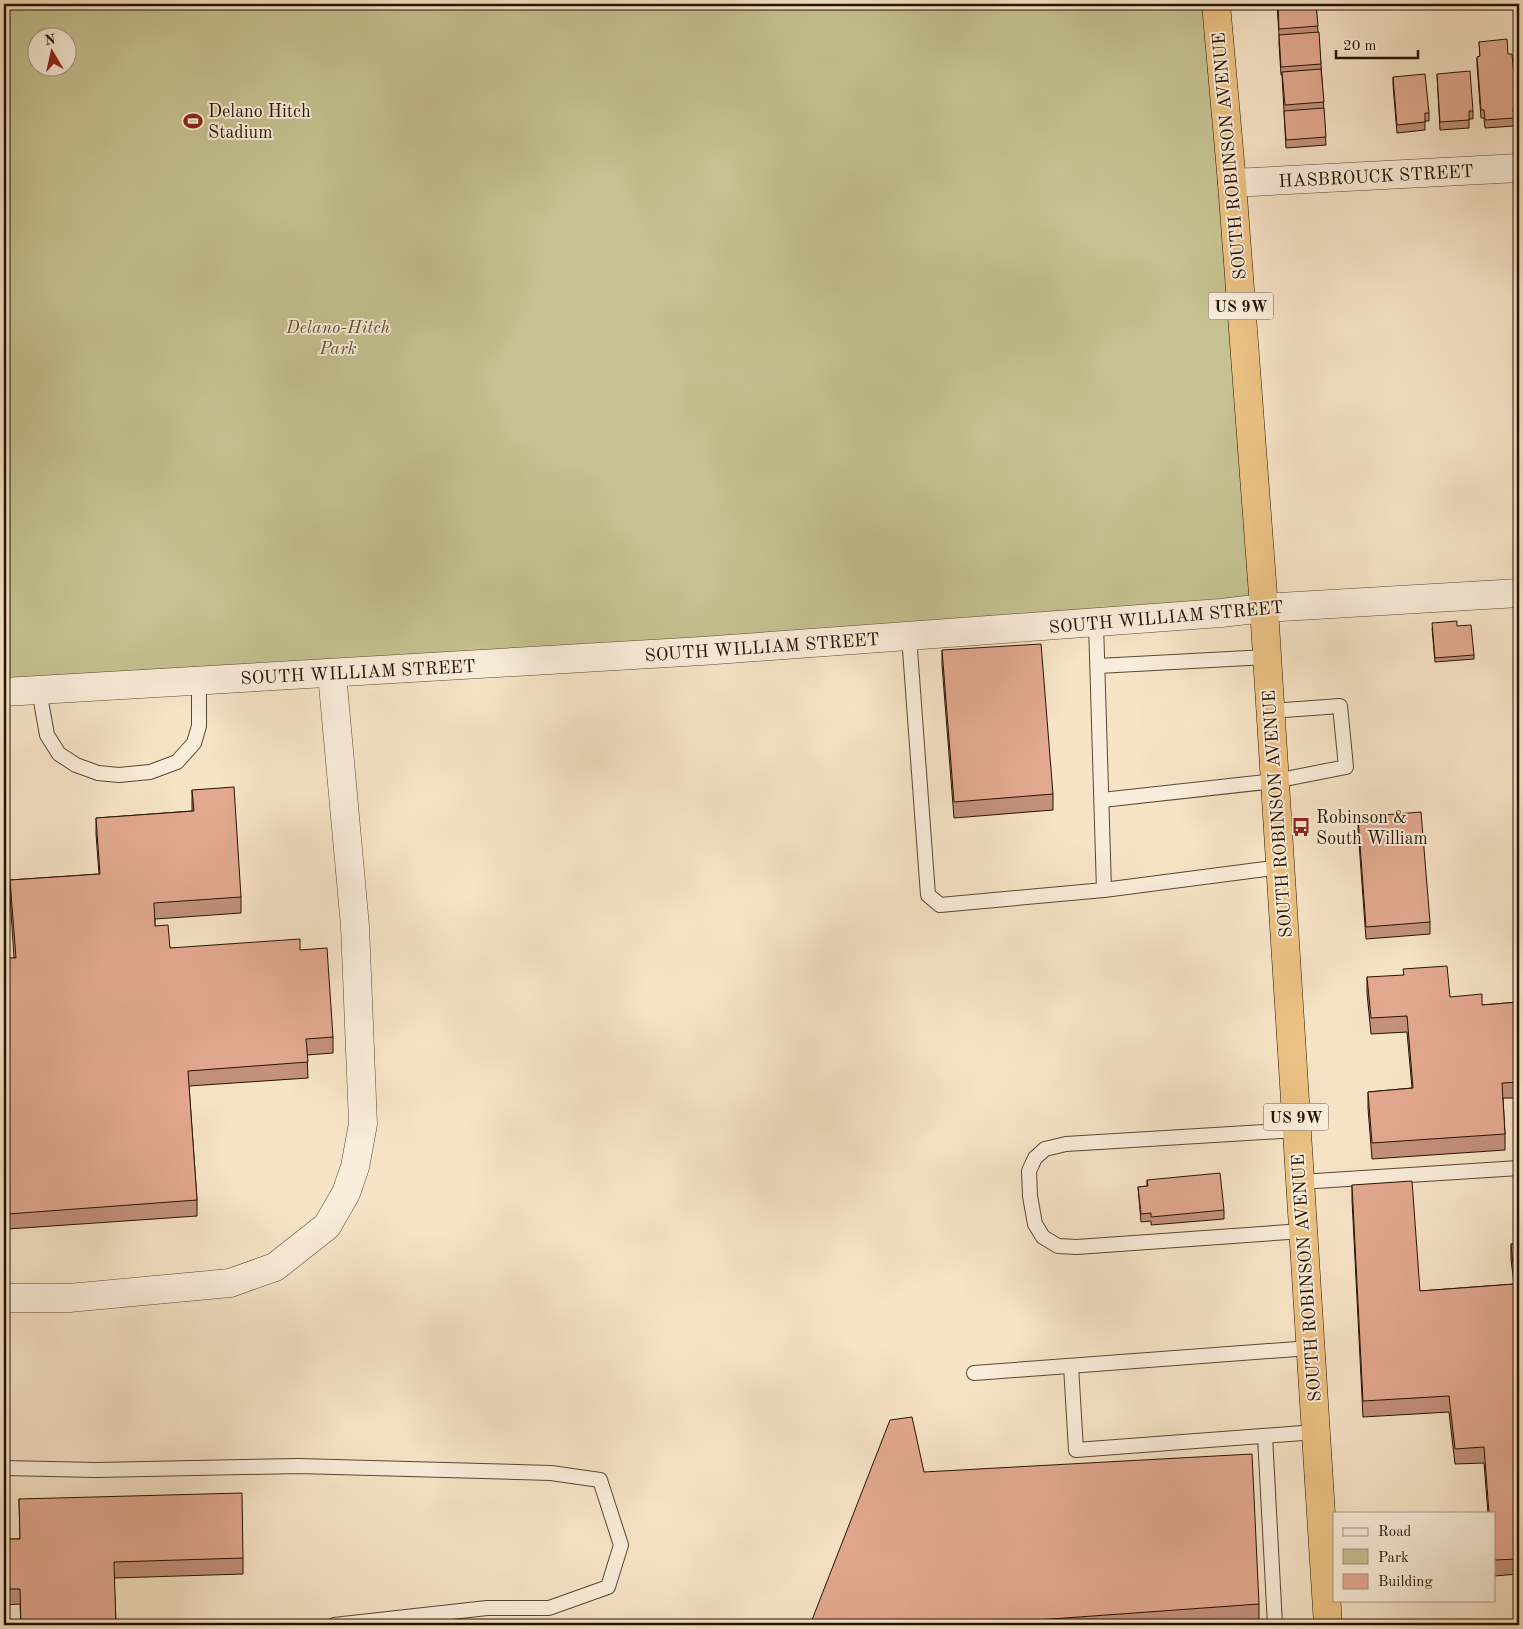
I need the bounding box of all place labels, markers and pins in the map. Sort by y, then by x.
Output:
place label: Delano Hitch Stadium [208,103,311,142]
sports icon: Delano Hitch Stadium [182,110,204,132]
place label: Robinson & South William [1316,809,1428,848]
bus stop icon: Robinson & South William [1290,816,1312,838]

